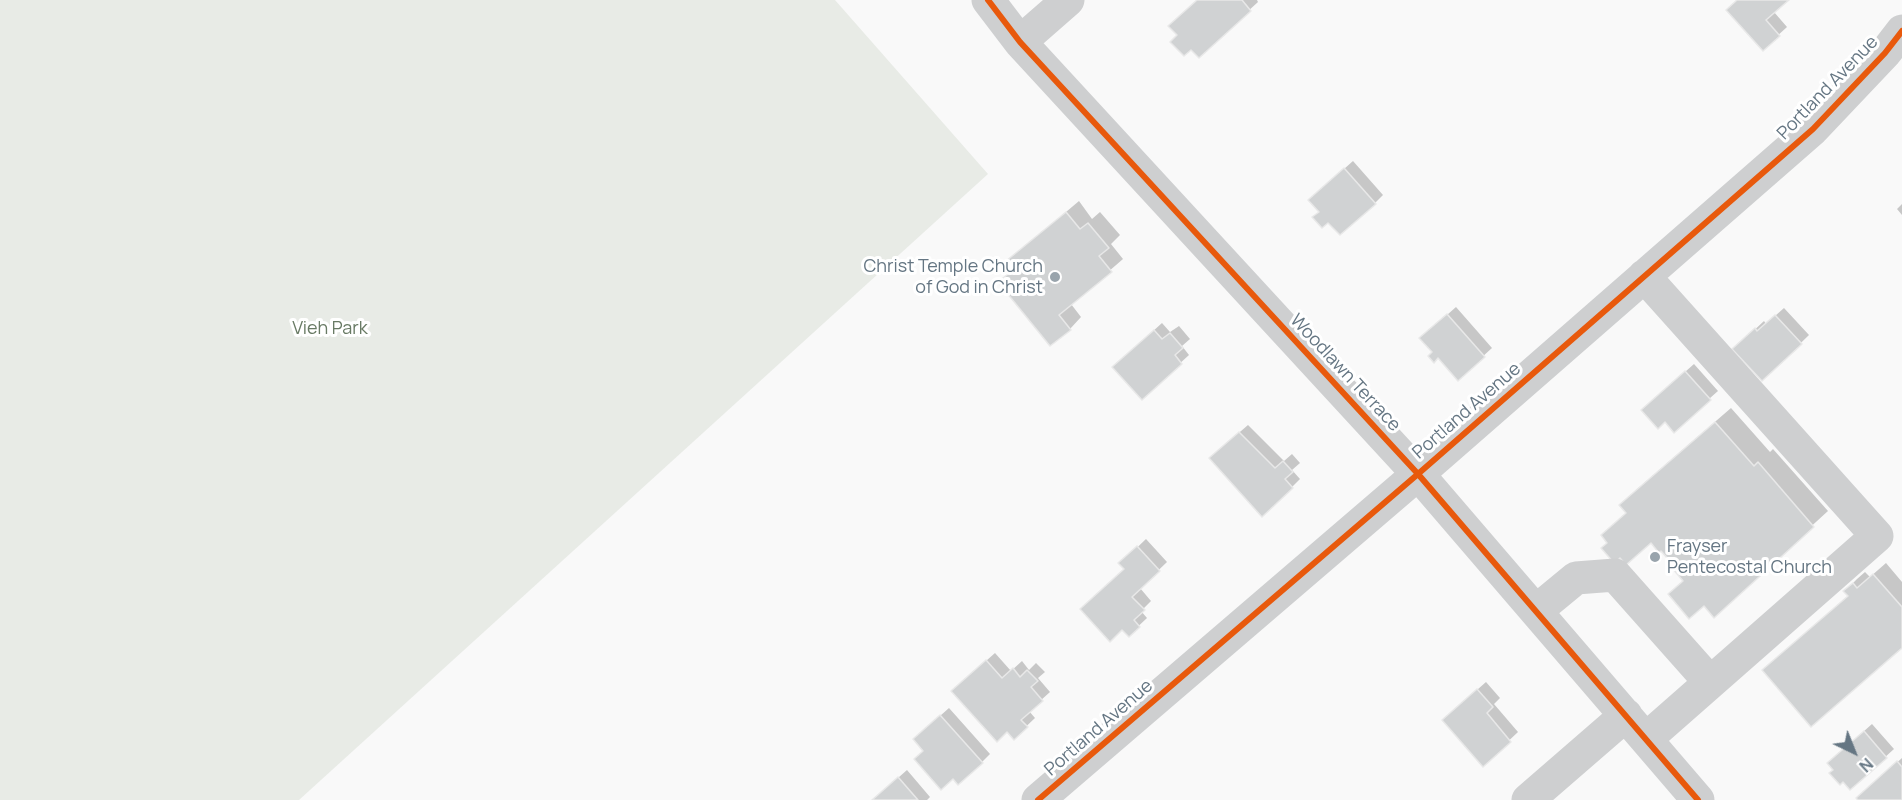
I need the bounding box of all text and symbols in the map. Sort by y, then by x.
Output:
street label: Portland Avenue [1773,32,1883,144]
place label: Christ Temple Church of God in Christ [863,256,1043,298]
marker: Christ Temple Church of God in Christ [1048,270,1062,284]
street label: Woodlawn Terrace [1285,310,1405,436]
park label: Vieh Park [292,318,368,340]
street label: Portland Avenue [1409,358,1525,464]
place label: Frayser Pentecostal Church [1667,536,1832,578]
marker: Frayser Pentecostal Church [1648,550,1662,564]
street label: Portland Avenue [1041,675,1157,781]
north arrow [1824,722,1884,782]
text: N [1855,753,1878,777]

